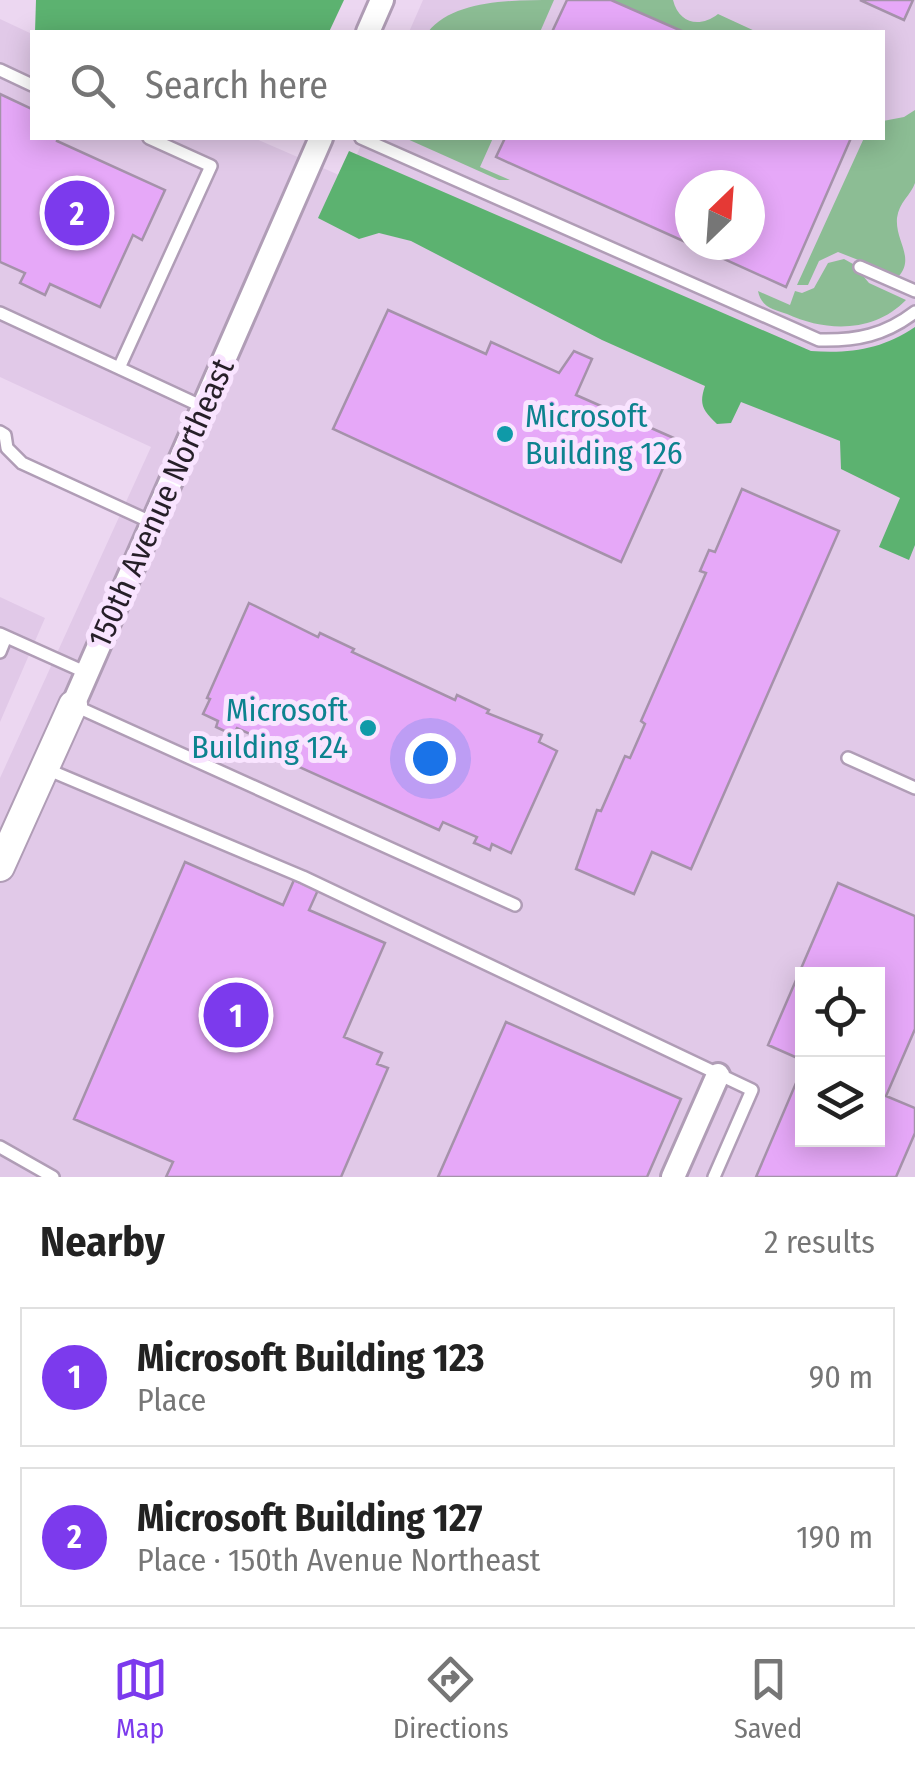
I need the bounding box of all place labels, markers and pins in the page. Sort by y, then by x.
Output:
pin: 2 [44,176,110,250]
place label: Microsoft Building 126 [525,397,683,472]
marker: Microsoft Building 126 [494,423,516,445]
place label: Microsoft Building 124 [191,691,349,766]
marker: Microsoft Building 124 [357,717,379,739]
pin: 1 [204,978,268,1052]

